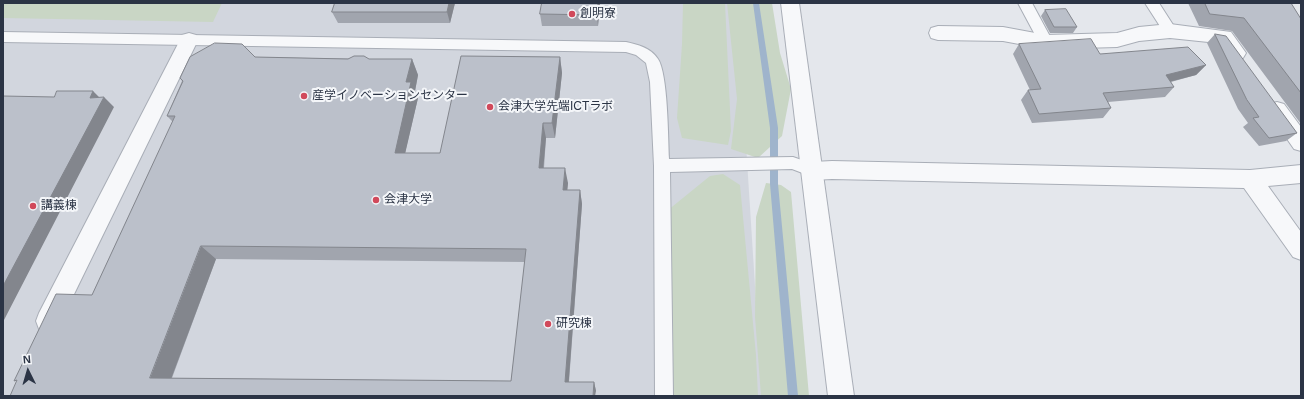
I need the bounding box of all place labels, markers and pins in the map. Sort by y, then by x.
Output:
place label: 創明寮 [580,7,616,21]
marker: 創明寮 [567,9,577,19]
place label: 産学イノベーションセンター [312,89,468,103]
marker: 産学イノベーションセンター [299,91,309,101]
place label: 会津大学先端ICTラボ [498,100,613,114]
marker: 会津大学先端ICTラボ [485,102,495,112]
place label: 会津大学 [384,193,432,207]
marker: 会津大学 [371,195,381,205]
place label: 講義棟 [41,199,77,213]
marker: 講義棟 [28,201,38,211]
place label: 研究棟 [556,317,592,331]
marker: 研究棟 [543,319,553,329]

